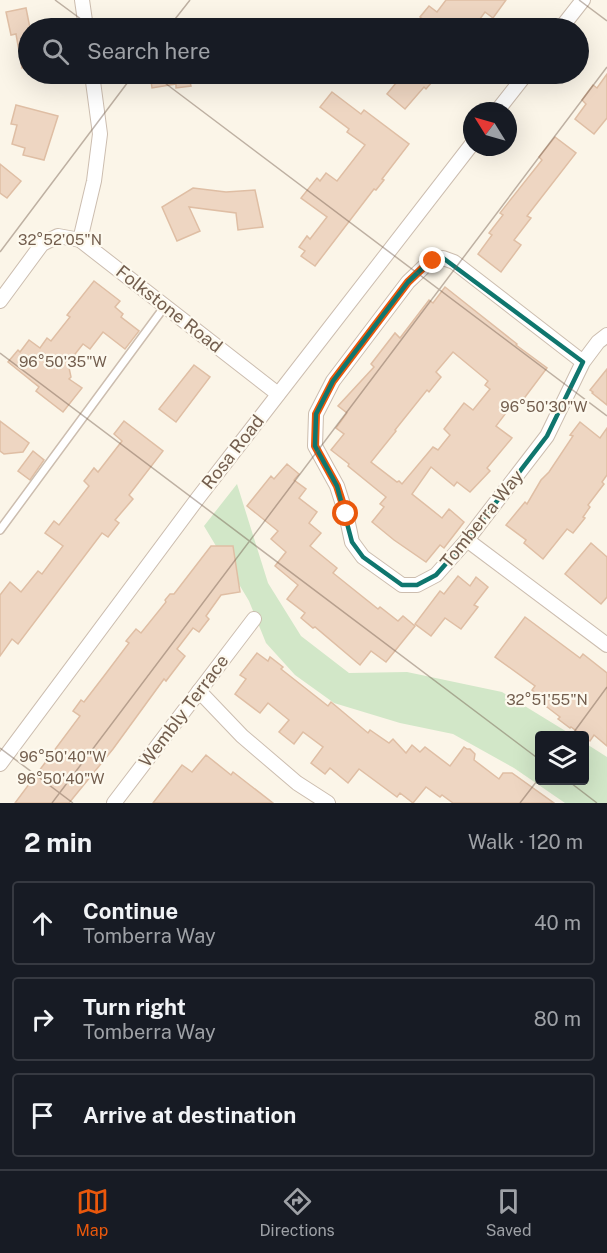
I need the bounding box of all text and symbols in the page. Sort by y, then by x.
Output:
search box [18,18,589,84]
icon: search [39,35,72,68]
text: Search here [87,38,211,64]
north arrow [463,102,517,156]
text: 32°52'05"N [18,231,102,248]
route end [419,247,445,273]
street label: Folkstone Road [112,261,227,357]
text: 96°50'35"W [19,353,107,370]
text: 96°50'30"W [500,398,588,415]
street label: Rosa Road [197,411,268,493]
street label: Tomberra Way [436,465,528,572]
route start [332,500,358,526]
street label: Wembly Terrace [135,650,233,771]
text: 32°51'55"N [506,691,588,708]
map controls [535,731,589,785]
button: layers [535,731,589,785]
text: 96°50'40"W [19,748,107,765]
text: 96°50'40"W [17,770,105,787]
text: 2 min [24,827,92,858]
text: Walk · 120 m [468,830,583,854]
text: Continue [83,898,178,924]
icon: ahead [26,907,59,940]
text: 40 m [534,911,581,935]
text: Tomberra Way [83,924,216,948]
text: Turn right [83,994,186,1020]
icon: right [26,1003,59,1036]
text: 80 m [534,1007,581,1031]
text: Tomberra Way [83,1020,216,1044]
icon: arrive [26,1099,59,1132]
text: Arrive at destination [83,1102,296,1128]
tab: Map [76,1185,109,1240]
tab: Directions [260,1185,335,1240]
tab: Saved [486,1185,531,1240]

